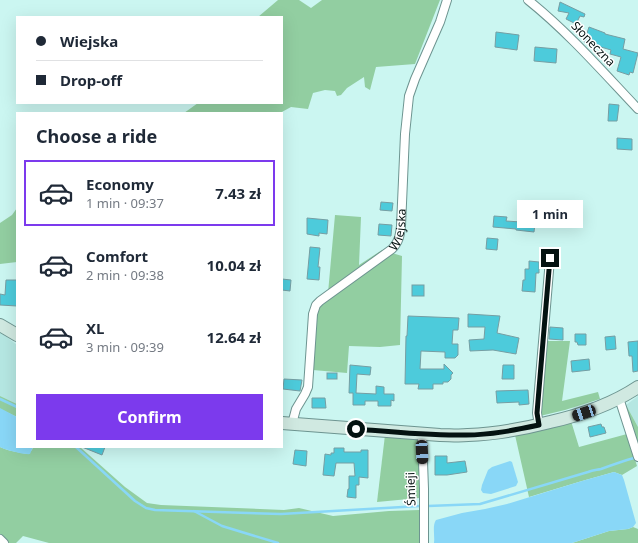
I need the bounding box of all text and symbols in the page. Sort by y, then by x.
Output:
street label: Słoneczna [568,17,619,70]
text: Wiejska [60,31,118,51]
text: Drop-off [60,70,122,90]
text: Choose a ride [36,124,157,148]
text: Economy [86,174,154,194]
icon: car [38,175,74,211]
text: 7.43 zł [215,183,261,203]
text: 1 min · 09:37 [86,194,164,212]
callout: 1 min [517,200,583,228]
text: 1 min [532,205,568,223]
street label: Wiejska [385,208,410,254]
text: Comfort [86,246,148,266]
icon: car [38,247,74,283]
route end [541,249,559,267]
text: 10.04 zł [207,255,261,275]
text: 2 min · 09:38 [86,266,164,284]
text: XL [86,318,104,338]
icon: car [38,319,74,355]
text: 12.64 zł [207,327,261,347]
text: 3 min · 09:39 [86,338,164,356]
button: Confirm [36,394,263,440]
car [571,404,597,422]
route start [347,420,365,438]
car [415,440,429,464]
street label: Śmieji [401,472,420,506]

